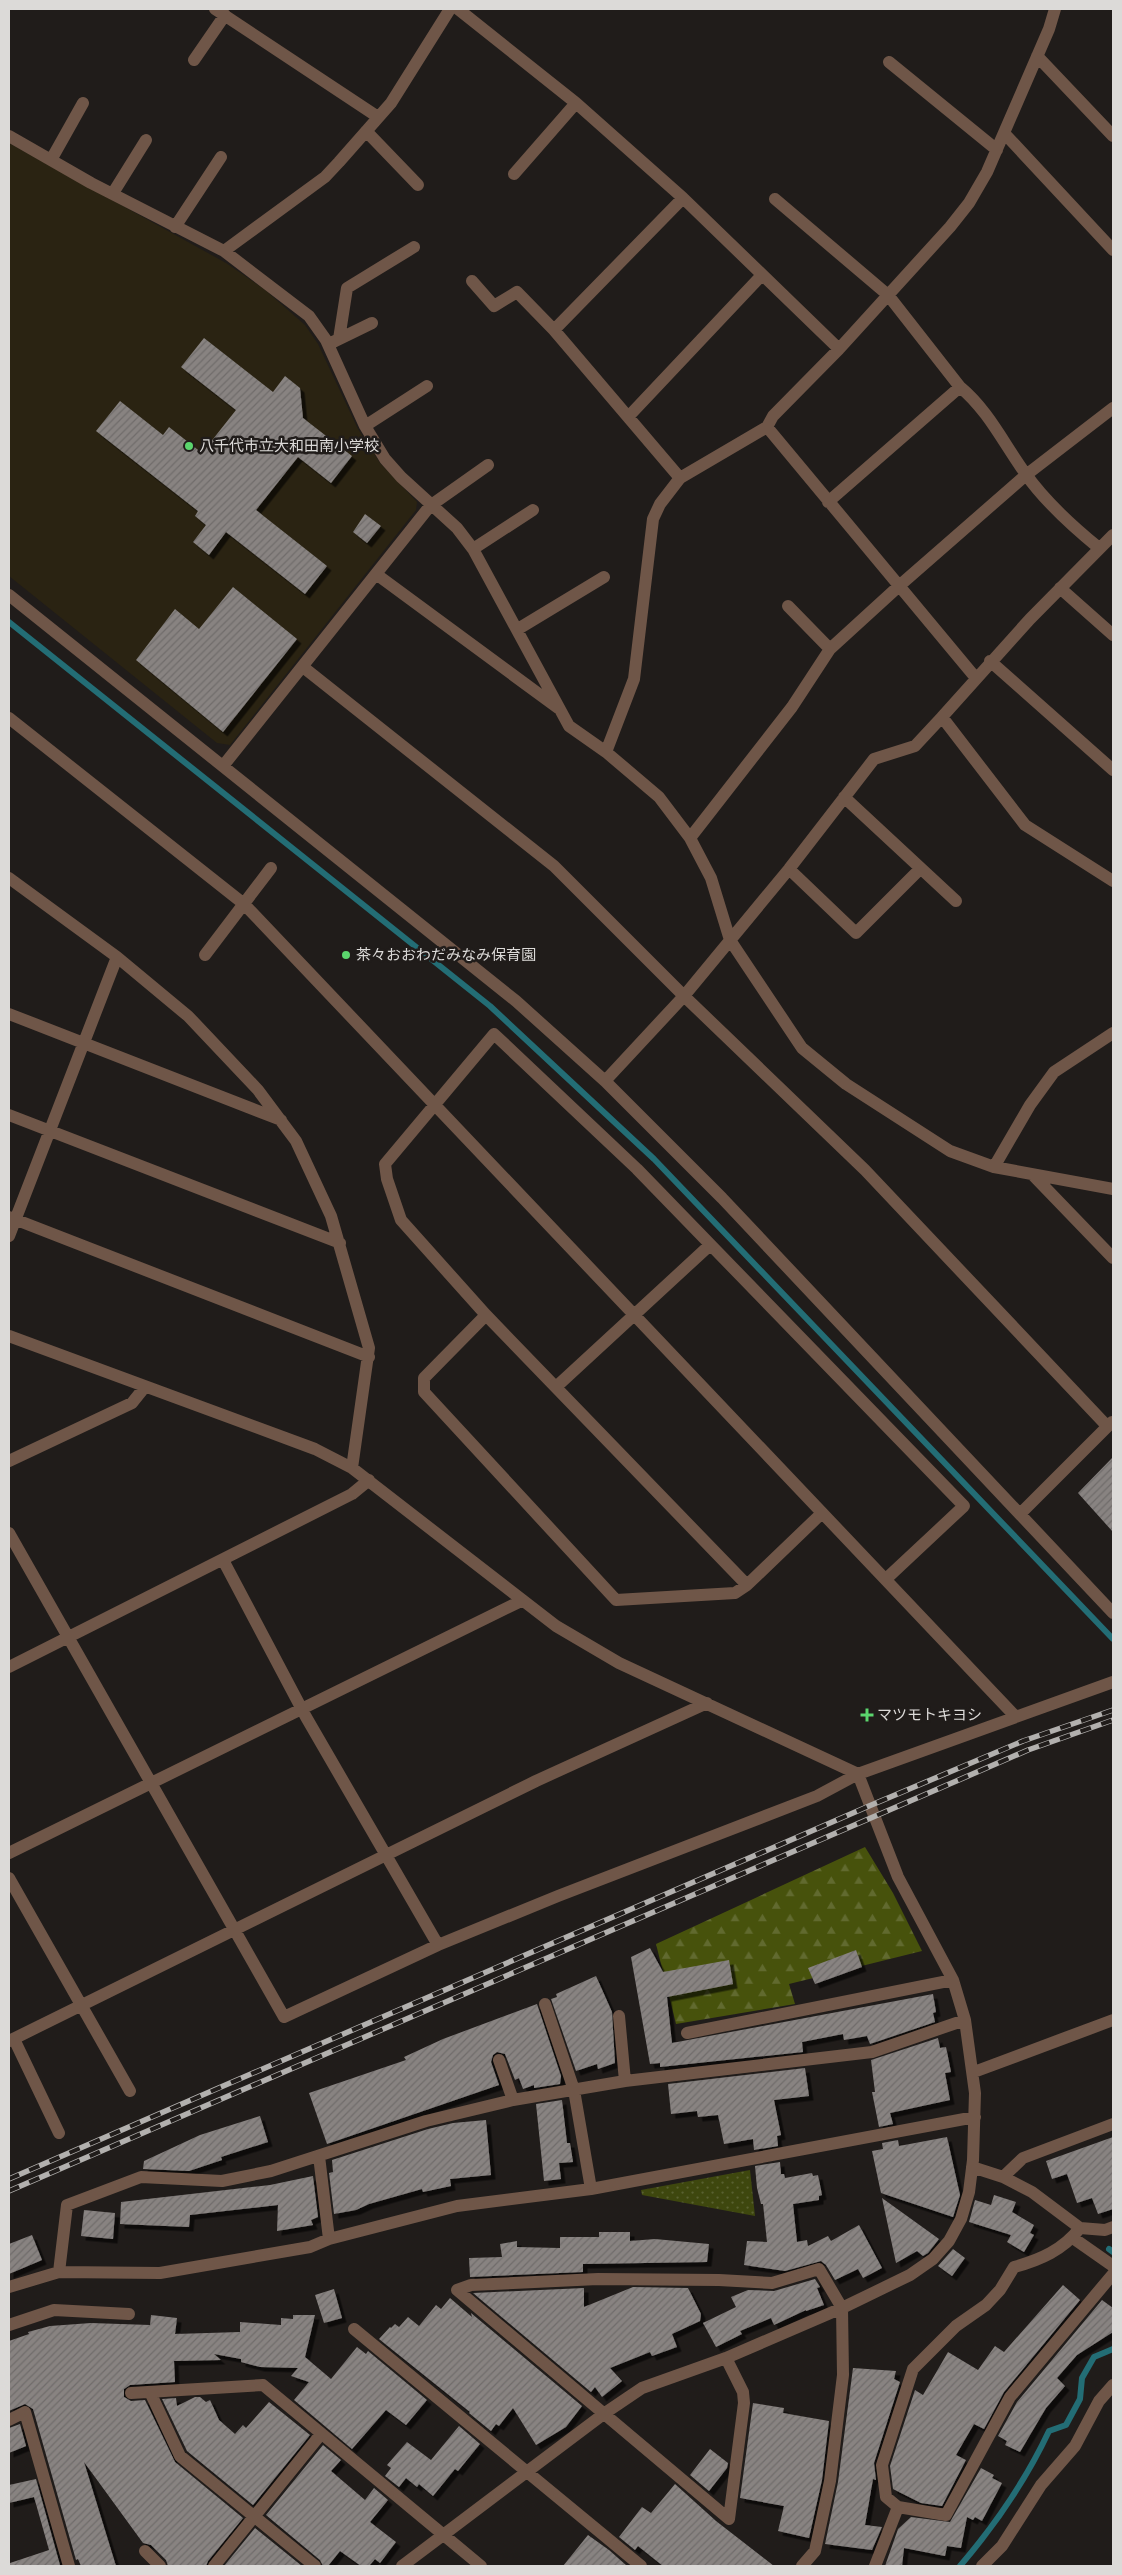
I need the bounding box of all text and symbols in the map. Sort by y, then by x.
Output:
place label: 八千代市立大和田南小学校 [199,436,379,455]
marker: 八千代市立大和田南小学校 [183,440,195,452]
place label: 茶々おおわだみなみ保育園 [356,945,536,964]
marker: 茶々おおわだみなみ保育園 [340,949,352,961]
place label: マツモトキヨシ [877,1705,982,1724]
marker: マツモトキヨシ [861,1709,873,1721]

